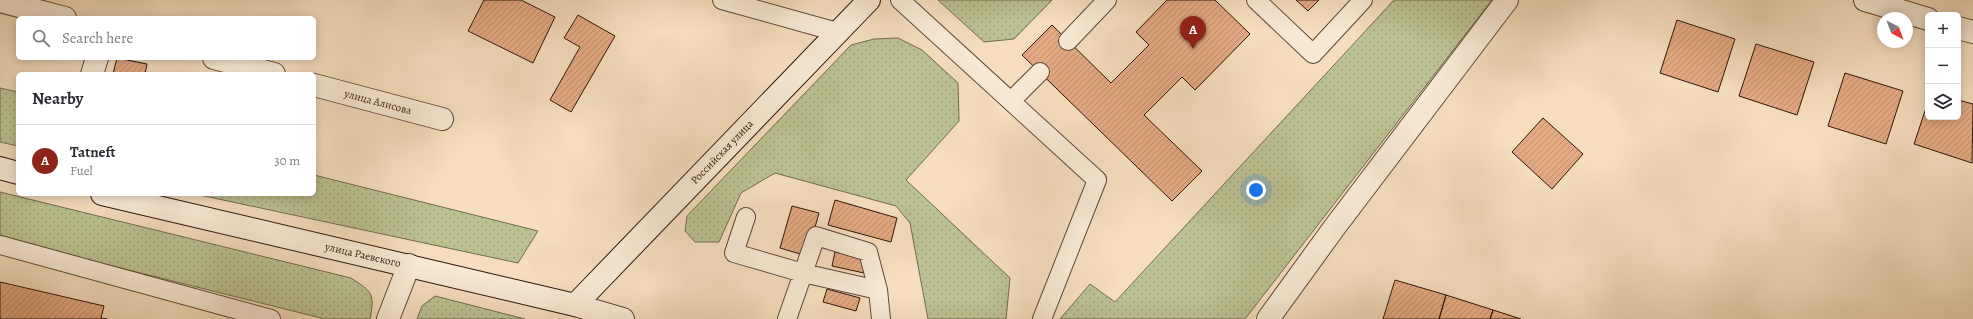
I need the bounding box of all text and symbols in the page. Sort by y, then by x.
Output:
north arrow [1877,12,1913,48]
map controls [1925,12,1961,120]
button: + [1925,12,1961,48]
search box [16,16,316,60]
pin: A [1180,16,1206,49]
icon: search [30,27,52,49]
text: Search here [62,28,133,48]
button: − [1925,48,1961,84]
button: layers [1925,84,1961,120]
street label: улица Алисова [342,86,414,118]
text: Nearby [32,87,83,110]
street label: Российская улица [687,116,757,188]
text: Tatneft [70,142,116,162]
text: A [41,152,49,169]
text: 30 m [274,152,300,169]
text: Fuel [70,162,93,179]
your location [1246,180,1266,200]
street label: улица Раевского [323,239,403,271]

